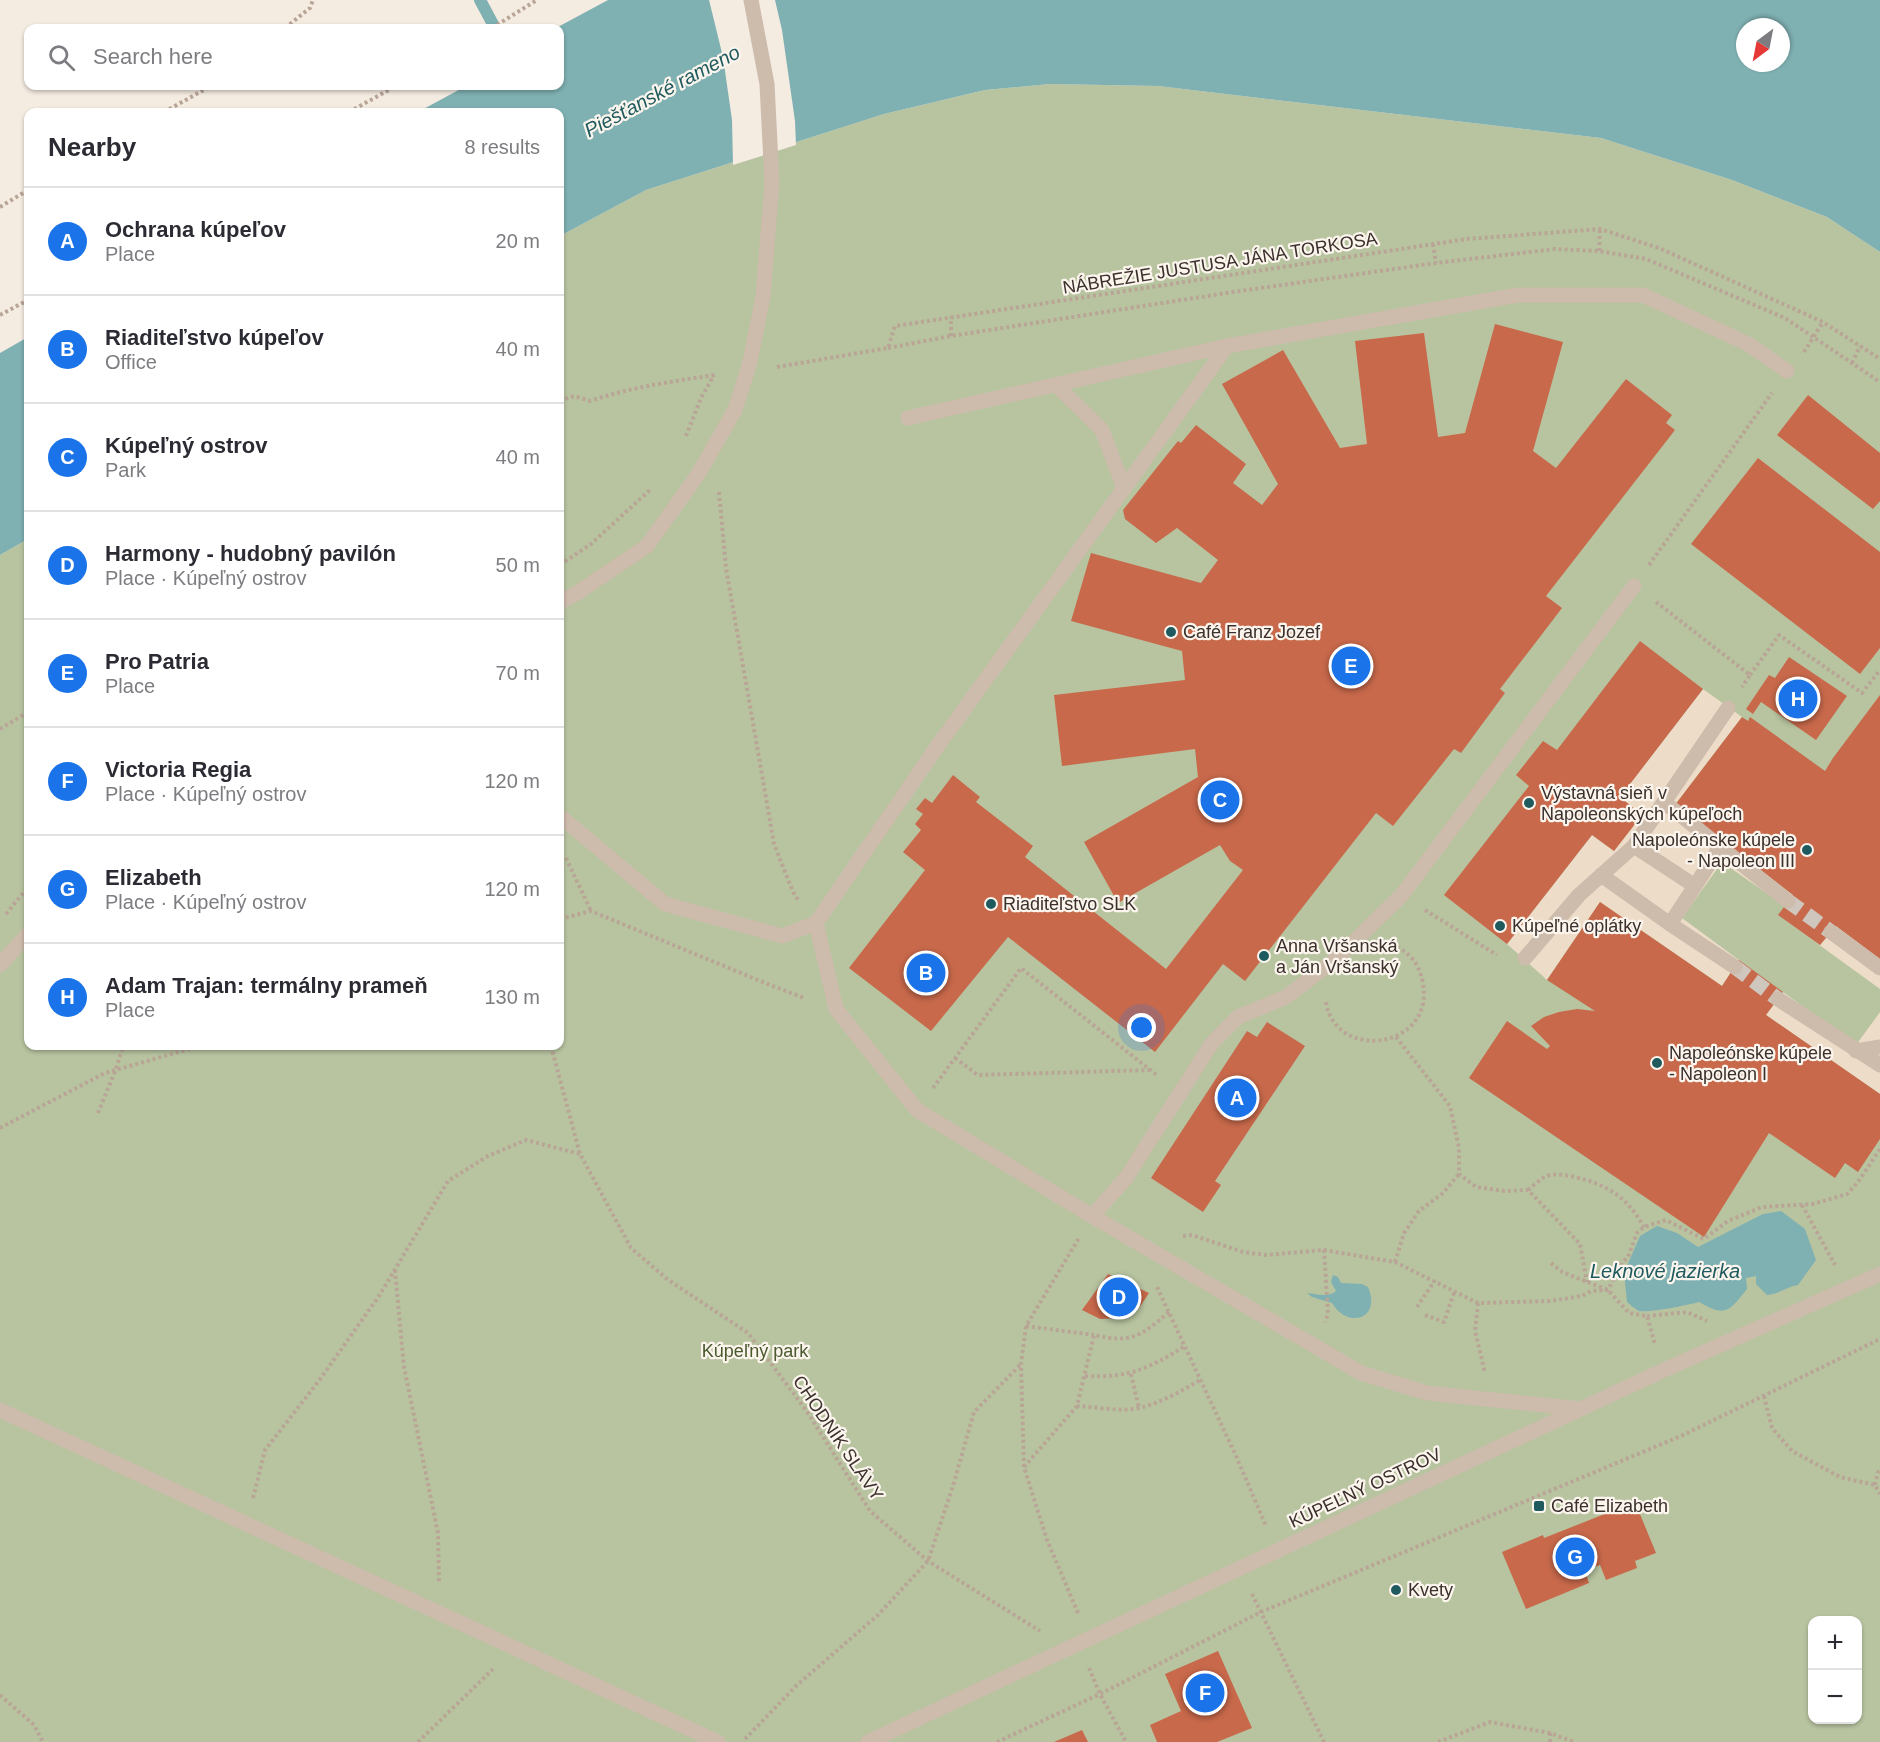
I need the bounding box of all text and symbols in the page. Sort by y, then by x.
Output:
north arrow [1736,18,1790,72]
search box [24,24,564,90]
icon: search [45,41,78,74]
water label: Piešťanské rameno [581,41,743,141]
text: Search here [93,44,213,69]
text: Nearby [48,132,136,162]
text: 8 results [464,136,540,158]
text: Ochrana kúpeľov [105,217,286,242]
street label: NÁBREŽIE JUSTUSA JÁNA TORKOSA [1061,228,1379,298]
text: A [60,230,75,252]
text: 20 m [496,230,540,252]
text: Place [105,243,155,265]
text: Riaditeľstvo kúpeľov [105,325,324,350]
text: B [60,338,75,360]
text: 40 m [496,338,540,360]
text: Office [105,351,157,373]
text: Kúpeľný ostrov [105,433,268,458]
text: C [60,446,75,468]
text: 40 m [496,446,540,468]
text: Park [105,459,146,481]
text: Harmony - hudobný pavilón [105,541,396,566]
text: D [60,554,75,576]
text: 50 m [496,554,540,576]
text: Place · Kúpeľný ostrov [105,567,306,589]
place label: Café Franz Jozef [1183,622,1321,642]
marker: Café Franz Jozef [1164,625,1178,639]
pin: E [1332,644,1370,688]
text: Pro Patria [105,649,209,674]
text: E [61,662,74,684]
text: 70 m [496,662,540,684]
text: Place [105,675,155,697]
pin: H [1778,676,1818,722]
text: Victoria Regia [105,757,251,782]
text: F [61,770,74,792]
text: 120 m [484,770,540,792]
pin: C [1200,778,1240,822]
text: Place · Kúpeľný ostrov [105,783,306,805]
place label: Výstavná sieň v Napoleonských kúpeľoch [1541,783,1742,824]
marker: Výstavná sieň v Napoleonských kúpeľoch [1522,796,1536,810]
place label: Napoleónske kúpele - Napoleon III [1632,830,1795,871]
marker: Napoleónske kúpele - Napoleon III [1800,843,1814,857]
text: Elizabeth [105,865,202,890]
text: G [60,878,75,900]
text: 120 m [484,878,540,900]
text: Place · Kúpeľný ostrov [105,891,306,913]
place label: Riaditeľstvo SLK [1003,894,1136,914]
marker: Riaditeľstvo SLK [984,897,998,911]
place label: Kúpeľné oplátky [1512,916,1641,936]
marker: Kúpeľné oplátky [1493,919,1507,933]
place label: Anna Vršanská a Ján Vršanský [1276,936,1398,977]
marker: Anna Vršanská a Ján Vršanský [1257,949,1271,963]
pin: B [906,950,946,996]
text: Adam Trajan: termálny prameň [105,973,428,998]
text: H [60,986,75,1008]
text: 130 m [484,986,540,1008]
text: Place [105,999,155,1021]
your location [1127,1013,1156,1042]
place label: Napoleónske kúpele - Napoleon I [1669,1043,1832,1084]
marker: Napoleónske kúpele - Napoleon I [1650,1056,1664,1070]
pin: A [1218,1076,1256,1120]
water label: Leknové jazierka [1590,1260,1740,1282]
pin: D [1100,1274,1138,1320]
park label: Kúpeľný park [702,1341,809,1361]
street label: CHODNÍK SLÁVY [789,1372,887,1504]
street label: KÚPEĽNÝ OSTROV [1286,1443,1444,1532]
place label: Café Elizabeth [1551,1496,1668,1516]
marker: Café Elizabeth [1532,1499,1546,1513]
pin: G [1556,1534,1594,1580]
place label: Kvety [1408,1580,1453,1600]
marker: Kvety [1389,1583,1403,1597]
map controls [1808,1616,1862,1724]
button: + [1808,1616,1862,1670]
pin: F [1186,1670,1224,1716]
button: − [1808,1670,1862,1724]

